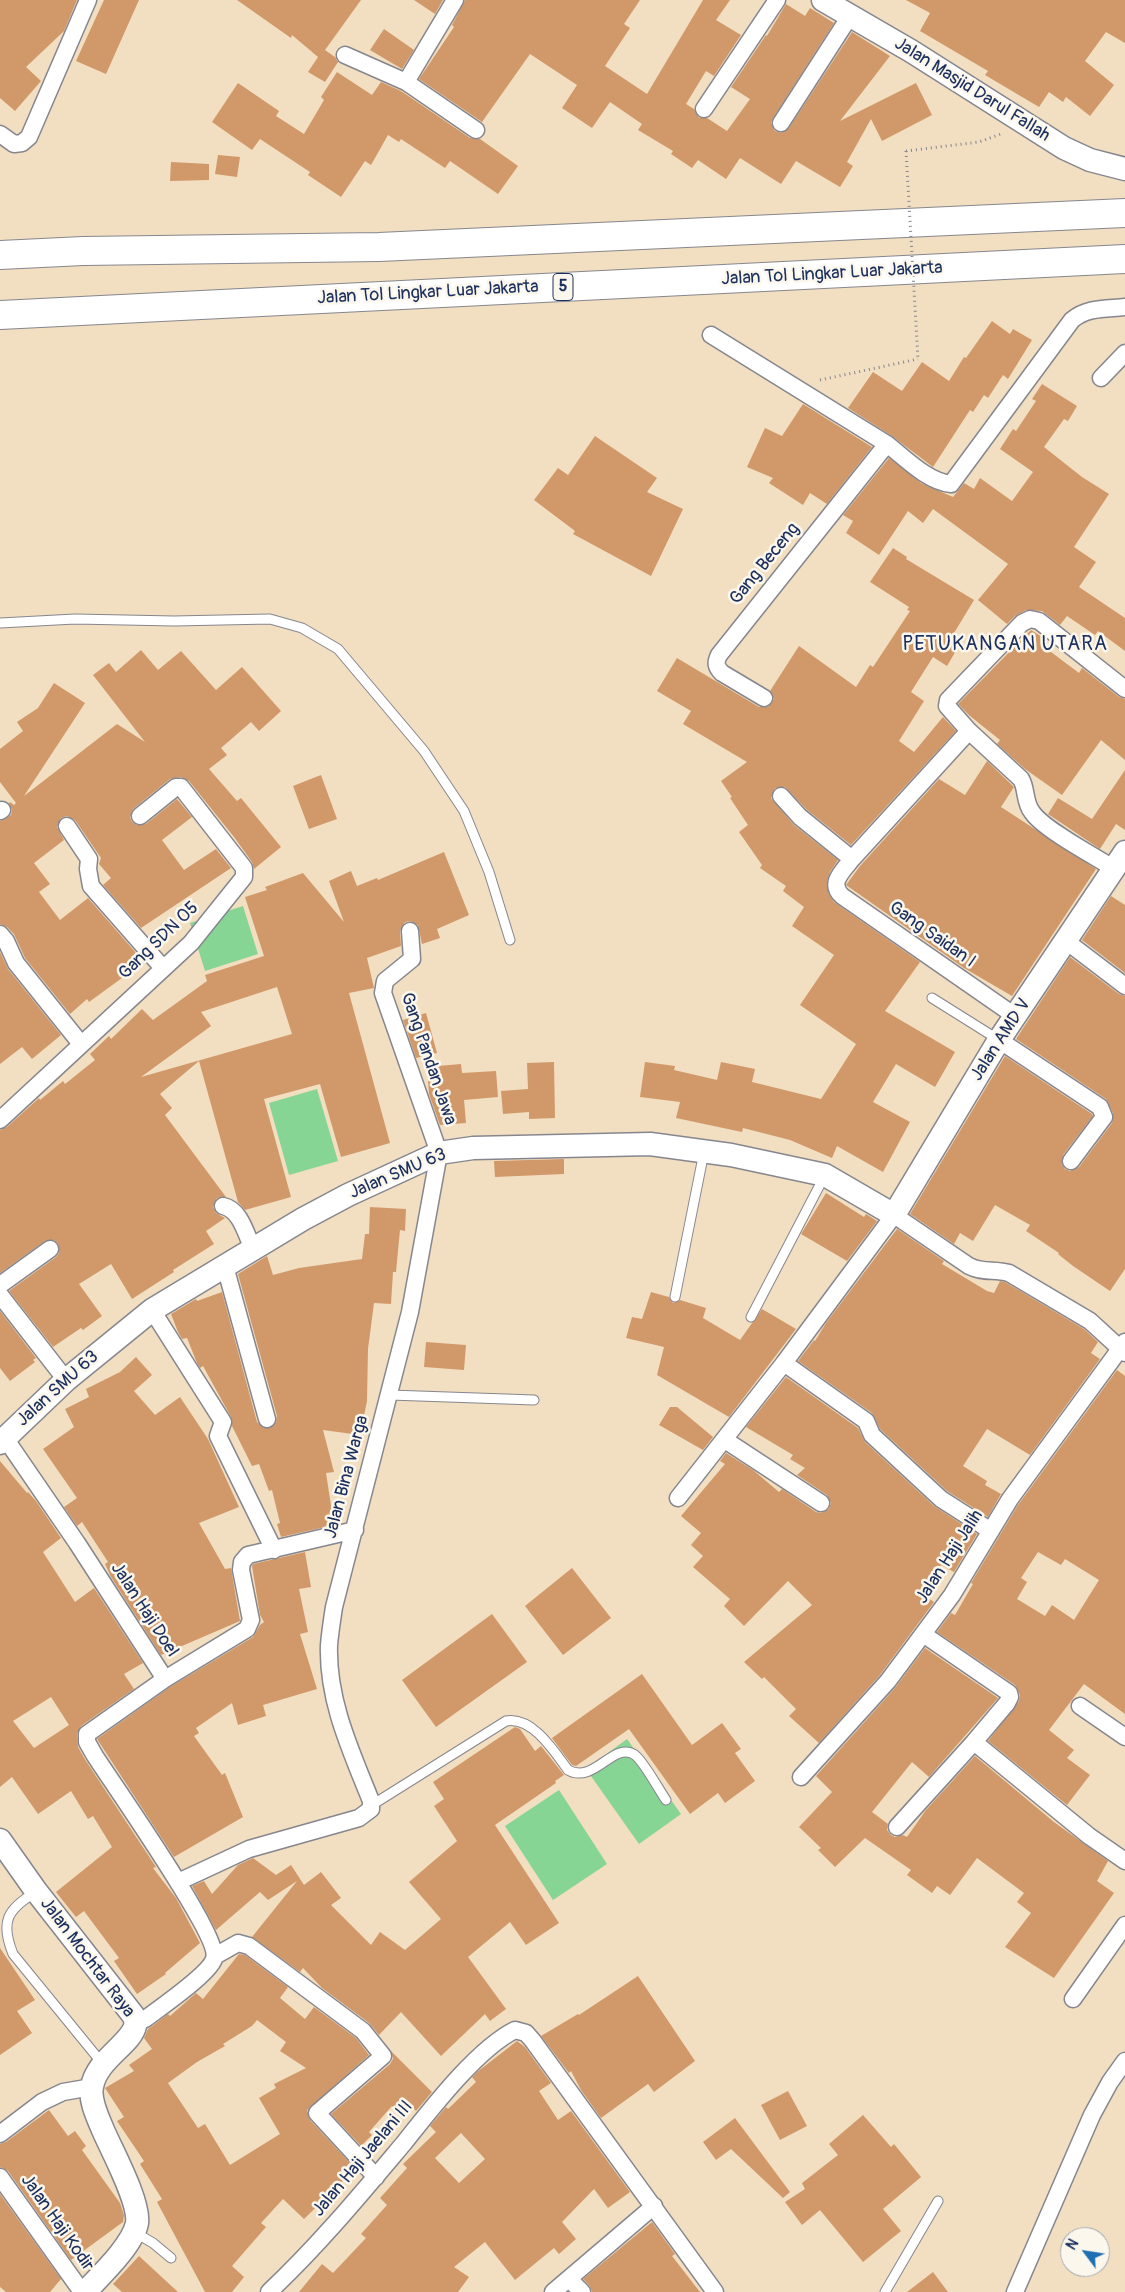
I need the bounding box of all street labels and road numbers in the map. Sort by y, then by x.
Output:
street label: Jalan Masjid Darul Fallah [890,33,1054,147]
street label: Jalan Tol Lingkar Luar Jakarta [721,257,943,291]
road number: 5 [553,274,573,300]
street label: Jalan Tol Lingkar Luar Jakarta [317,276,539,310]
street label: Gang Beceng [725,519,805,609]
street label: Gang Saidan I [885,897,979,973]
street label: Gang SDN 05 [115,898,203,984]
street label: Gang Pandan Jawa [395,990,461,1128]
street label: Jalan AMD V [966,995,1036,1085]
street label: Jalan SMU 63 [346,1144,450,1204]
street label: Jalan SMU 63 [13,1347,103,1431]
street label: Jalan Bina Warga [320,1413,374,1541]
street label: Jalan Haji Jalih [912,1506,988,1608]
street label: Jalan Haji Doel [105,1559,183,1661]
street label: Jalan Mochtar Raya [35,1894,139,2022]
street label: Jalan Haji Jaelani III [308,2097,418,2221]
street label: Jalan Haji Kodir [16,2170,98,2276]

